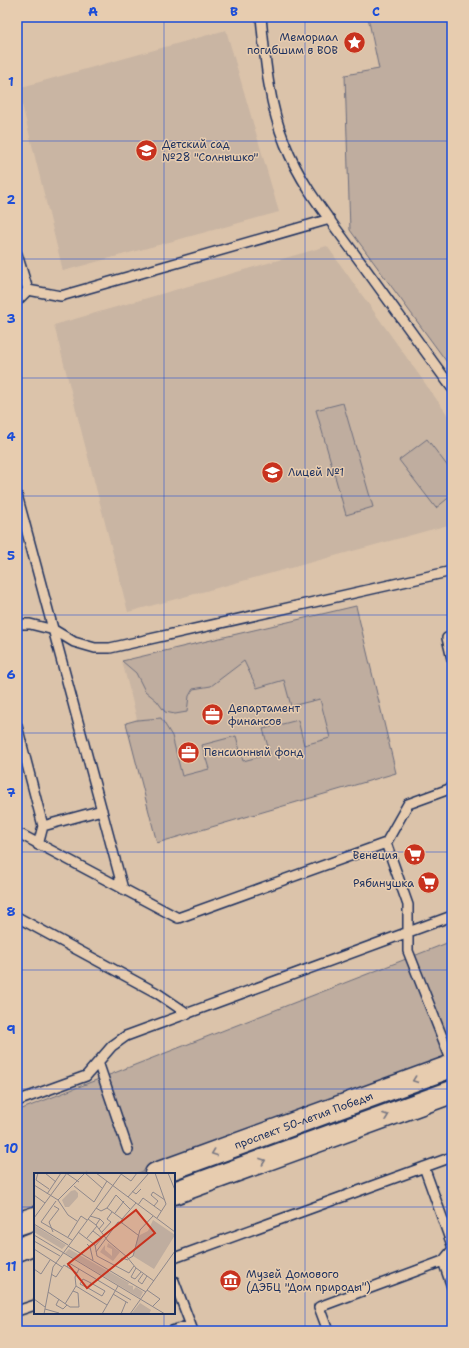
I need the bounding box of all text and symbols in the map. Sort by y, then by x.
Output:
text: A [88,3,98,20]
text: B [230,3,238,20]
text: C [372,3,380,20]
place label: Мемориал погибшим в ВОВ [247,30,338,58]
place icon: Мемориал погибшим в ВОВ [341,30,367,56]
text: 1 [8,73,14,90]
school or university icon: Детский сад №28 "Солнышко" [134,137,160,163]
place label: Детский сад №28 "Солнышко" [162,137,259,165]
text: 2 [6,191,16,208]
text: 3 [6,310,16,327]
text: 4 [6,428,16,445]
school or university icon: Лицей №1 [259,459,285,485]
place label: Лицей №1 [288,465,344,480]
text: 5 [7,547,15,564]
text: 6 [6,666,16,683]
office icon: Департамент финансов [200,701,226,727]
place label: Департамент финансов [228,701,300,729]
office icon: Пенсионный фонд [175,739,201,765]
place label: Пенсионный фонд [204,745,303,760]
text: 7 [6,784,16,801]
supermarket icon: Венеция [401,842,427,868]
place label: Венеция [353,848,398,863]
supermarket icon: Рябинушка [416,870,442,896]
place label: Рябинушка [353,876,414,891]
text: 8 [6,903,16,920]
text: 9 [6,1021,16,1038]
one-way arrow [412,1075,419,1083]
street label: проспект 50-летия Победы [232,1088,375,1152]
one-way arrow [382,1113,389,1121]
text: 10 [4,1140,18,1157]
one-way arrow [211,1148,218,1156]
one-way arrow [260,1157,267,1165]
inset map [34,1173,175,1314]
text: 11 [5,1258,17,1275]
museum icon: Музей Домового (ДЭБЦ "Дом природы") [218,1267,244,1293]
place label: Музей Домового (ДЭБЦ "Дом природы") [246,1267,371,1295]

